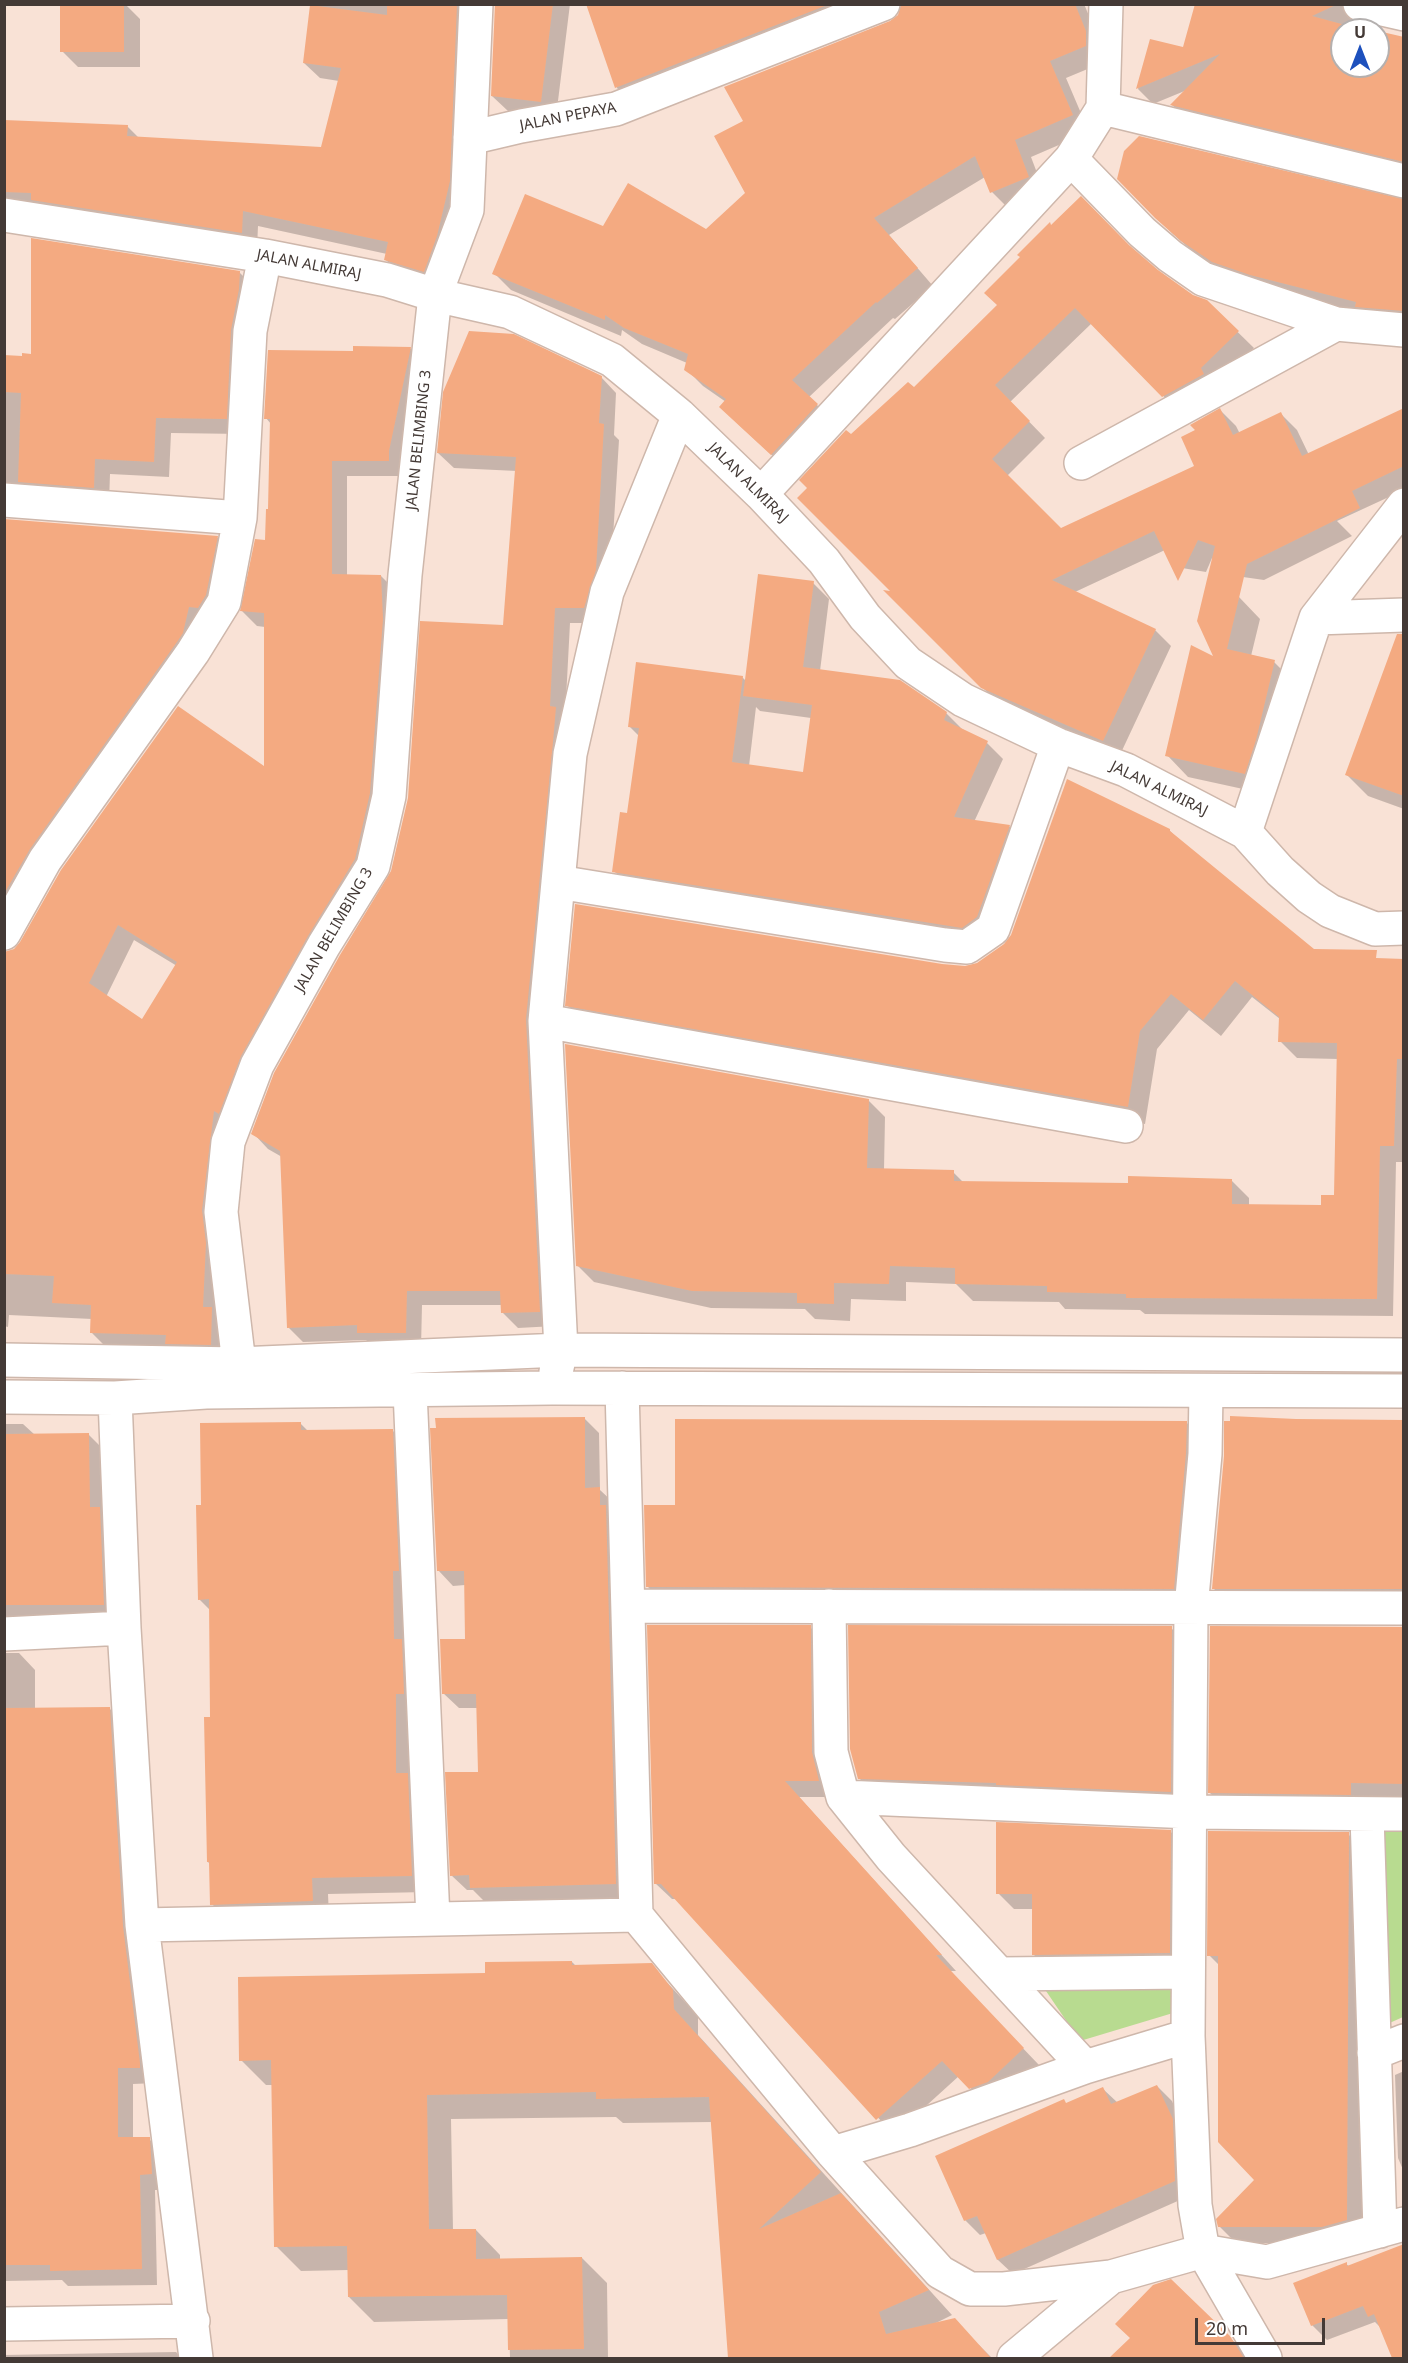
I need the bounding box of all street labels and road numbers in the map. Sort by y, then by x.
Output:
street label: JALAN PEPAYA [518,99,618,135]
street label: JALAN ALMIRAJ [255,246,363,284]
street label: JALAN BELIMBING 3 [403,369,435,511]
street label: JALAN ALMIRAJ [704,439,792,527]
street label: JALAN ALMIRAJ [1107,758,1211,820]
street label: JALAN BELIMBING 3 [291,865,377,995]

